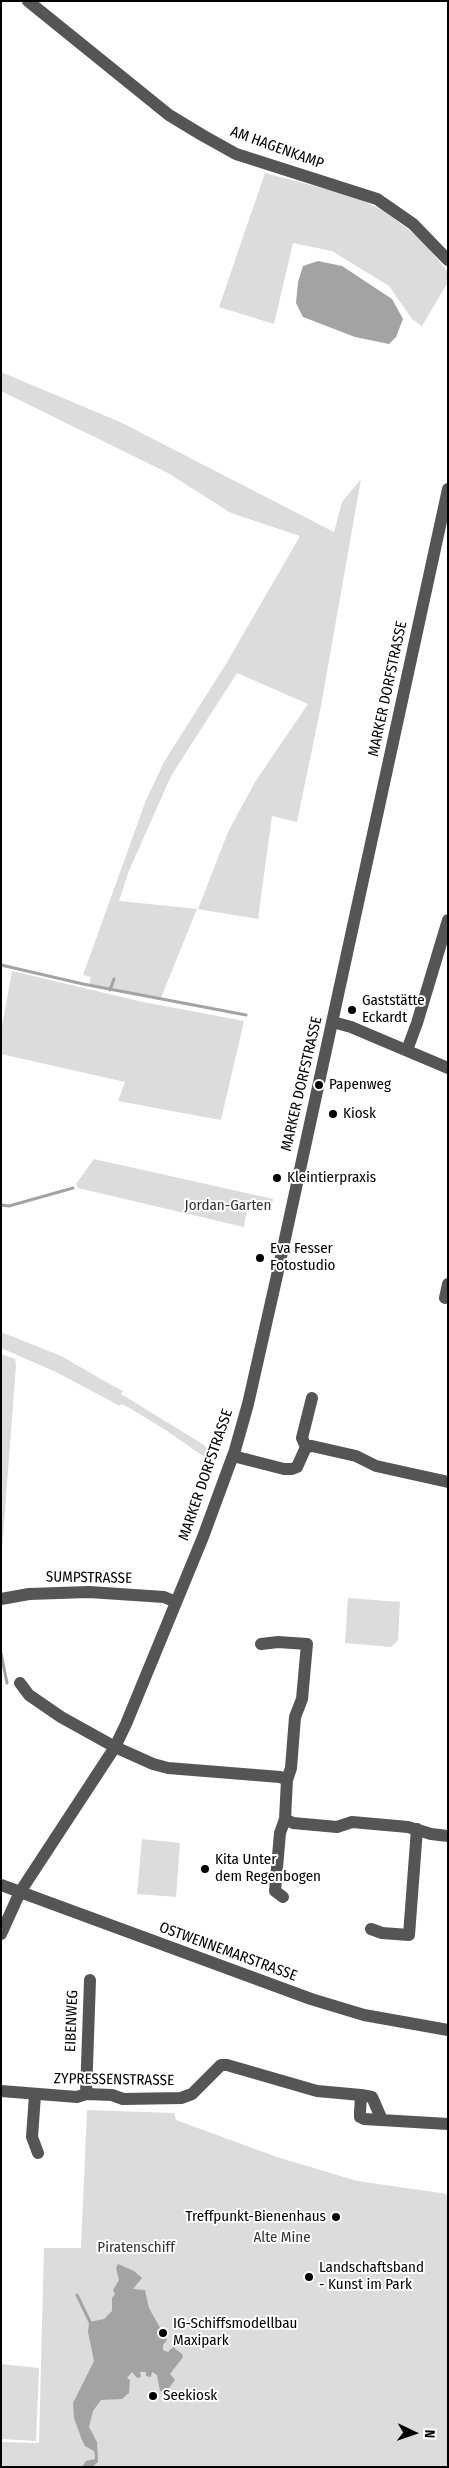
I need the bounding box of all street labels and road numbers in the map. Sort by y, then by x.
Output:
street label: AM HAGENKAMP [228,123,326,173]
street label: MARKER DORFSTRASSE [365,620,411,758]
street label: MARKER DORFSTRASSE [278,1015,326,1153]
street label: MARKER DORFSTRASSE [175,1407,237,1543]
street label: SUMPSTRASSE [46,1568,132,1588]
street label: OSTWENNEMARSTRASSE [157,1919,299,1985]
street label: EIBENWEG [62,1990,82,2052]
street label: ZYPRESSENSTRASSE [54,2070,174,2090]

